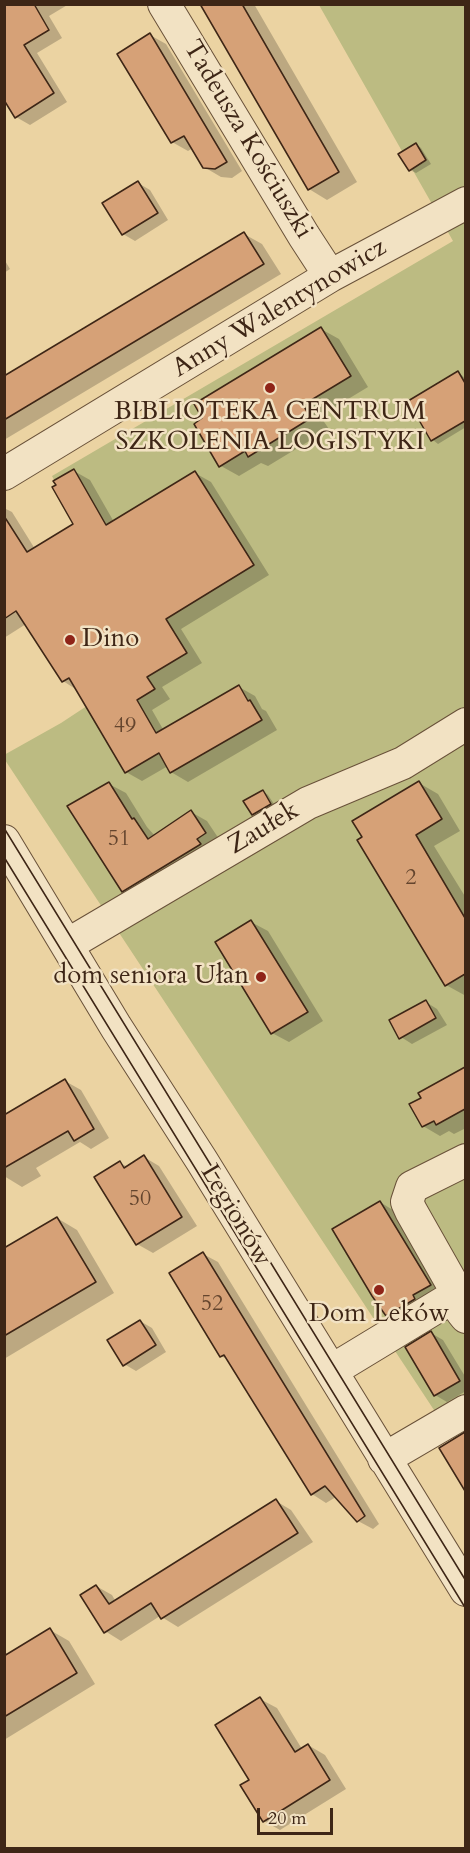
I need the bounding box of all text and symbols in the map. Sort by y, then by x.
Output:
street label: Tadeusza Kościuszki [175,35,319,245]
street label: Anny Walentynowicz [167,233,393,385]
marker: BIBLIOTEKA CENTRUM SZKOLENIA LOGISTYKI [263,381,277,395]
place label: BIBLIOTEKA CENTRUM SZKOLENIA LOGISTYKI [114,397,426,458]
place label: Dino [82,624,139,656]
marker: Dino [63,633,77,647]
house number: 49 [114,714,136,740]
street label: Zaułek [223,796,305,862]
house number: 51 [108,827,130,853]
house number: 2 [405,866,417,892]
place label: dom seniora Ułan [53,961,249,993]
marker: dom seniora Ułan [254,970,268,984]
street label: Legionów [192,1159,278,1273]
house number: 50 [129,1187,151,1213]
marker: Dom Leków [372,1283,386,1297]
house number: 52 [201,1292,223,1318]
place label: Dom Leków [309,1299,449,1331]
scale bar [260,1796,336,1834]
text: 20 m [268,1806,307,1831]

